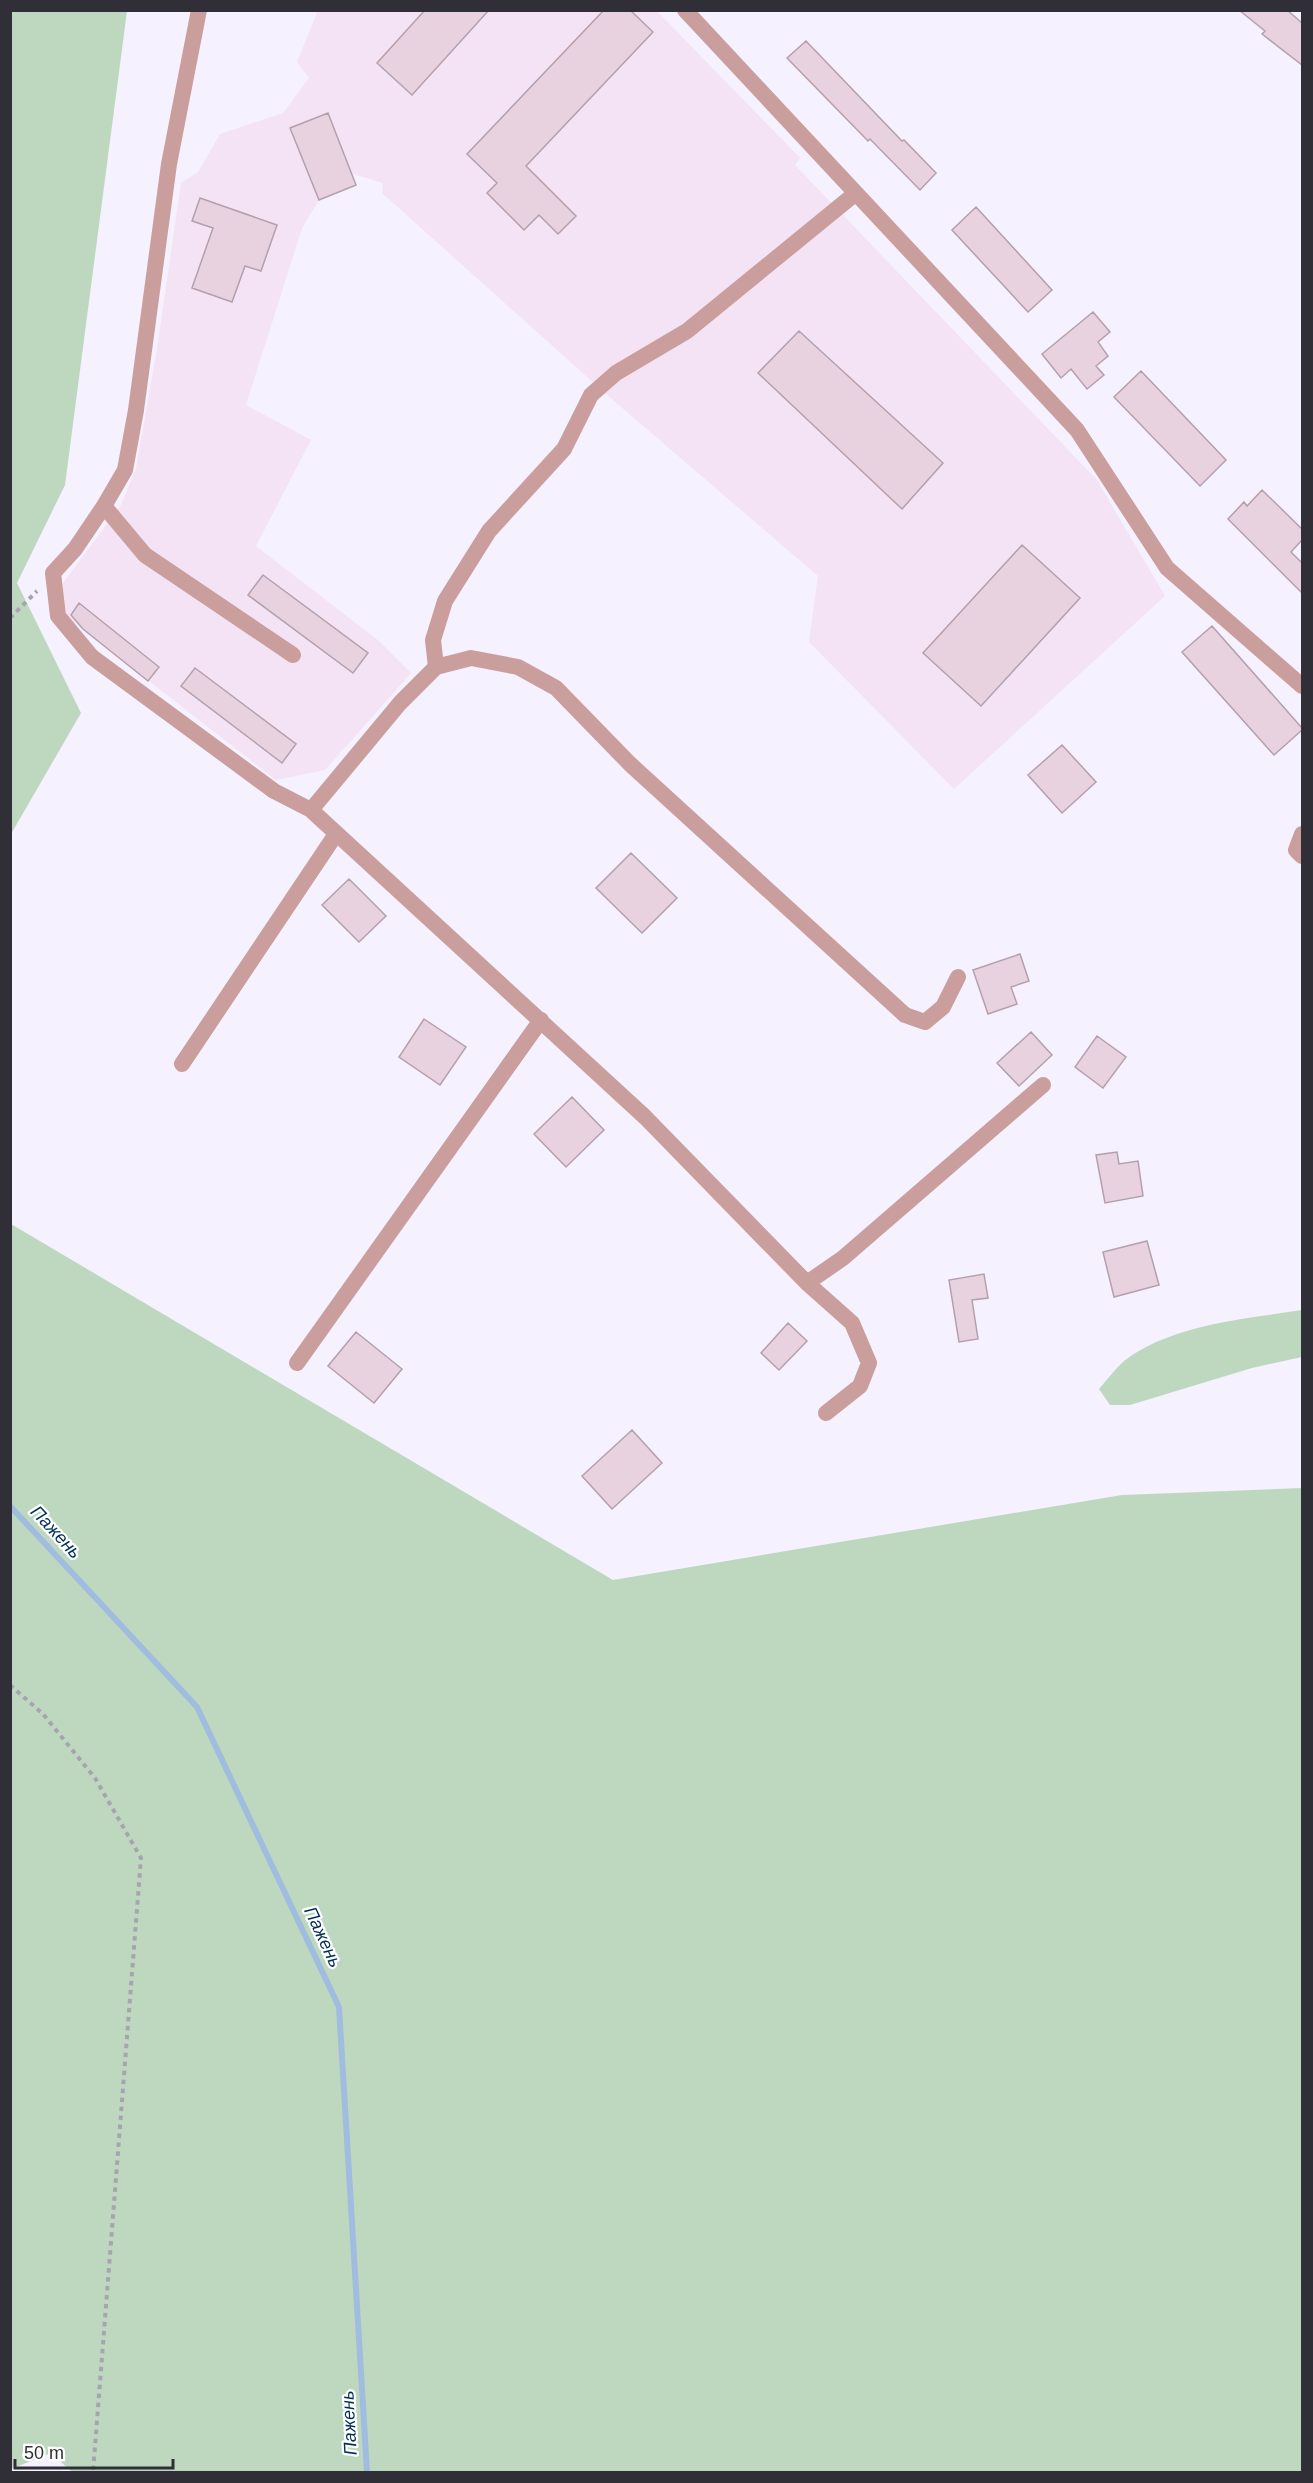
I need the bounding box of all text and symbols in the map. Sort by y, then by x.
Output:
water label: Пажень [27,1501,85,1563]
water label: Пажень [300,1903,346,1971]
water label: Пажень [337,2390,361,2456]
scale bar [15,2432,172,2470]
text: 50 m [24,2443,64,2463]

